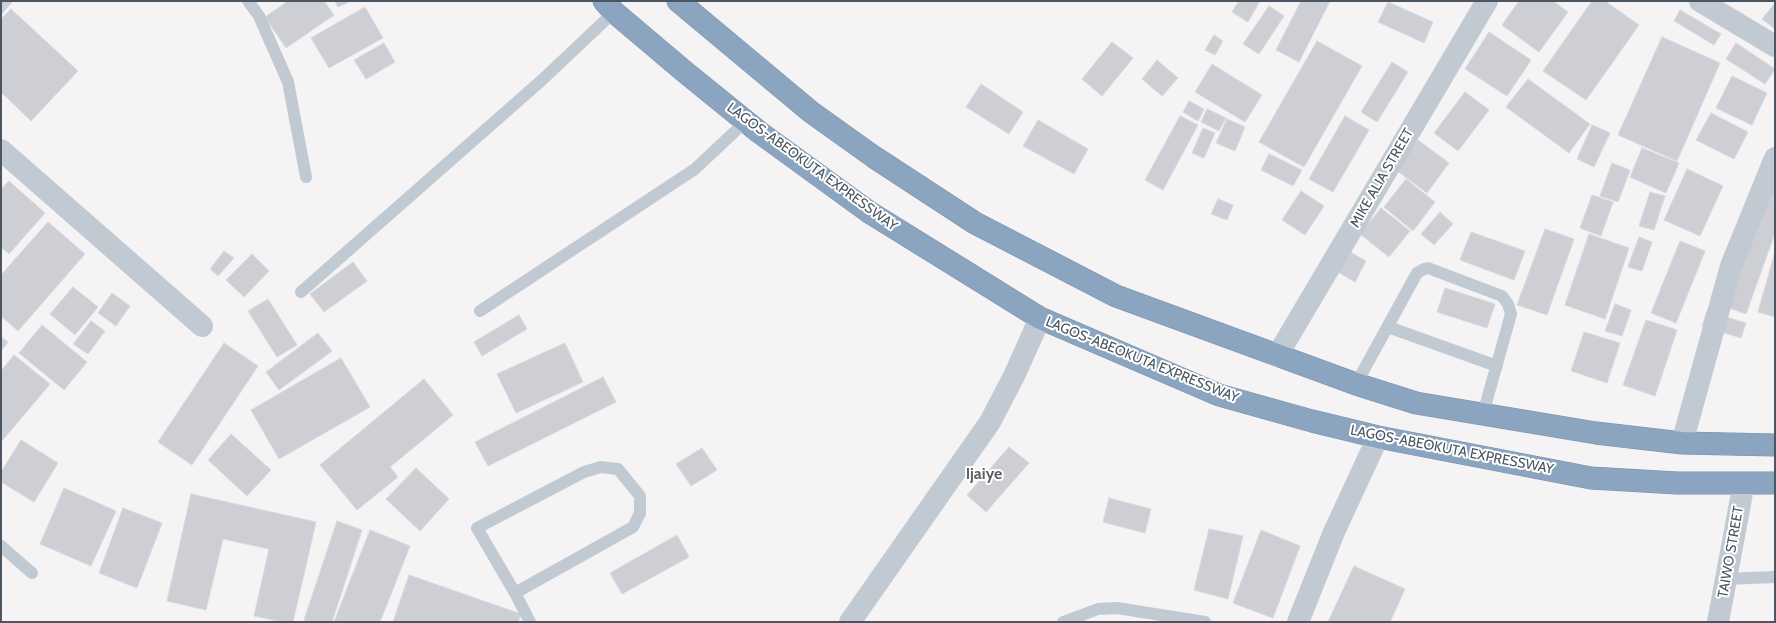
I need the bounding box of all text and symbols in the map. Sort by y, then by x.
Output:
street label: LAGOS-ABEOKUTA EXPRESSWAY [723,99,901,235]
street label: MIKE ALIA STREET [1347,125,1417,231]
street label: LAGOS-ABEOKUTA EXPRESSWAY [1043,313,1241,407]
street label: LAGOS-ABEOKUTA EXPRESSWAY [1349,422,1555,478]
district label: Ijaiye [966,464,1002,484]
street label: TAIWO STREET [1715,505,1747,599]

